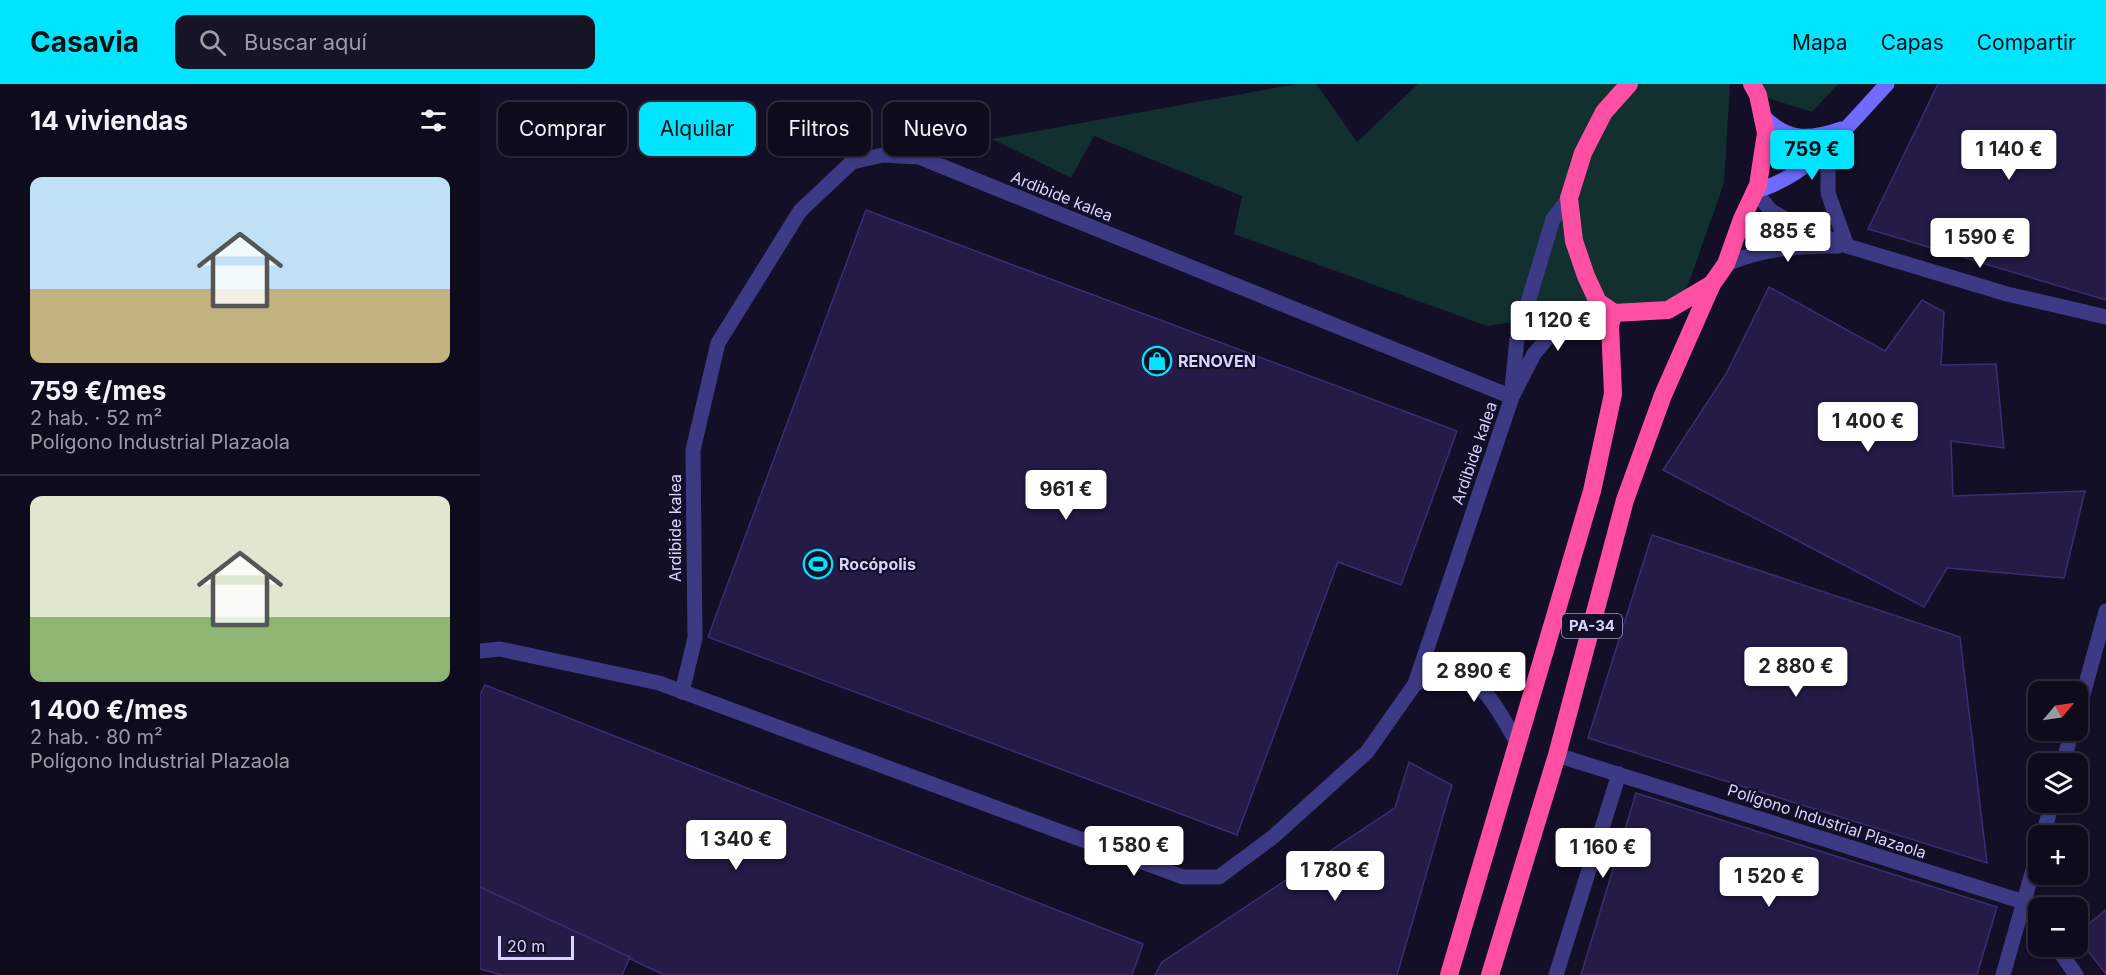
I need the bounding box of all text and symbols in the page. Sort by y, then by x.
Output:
search box [175,15,595,69]
text: Casavia [30,25,139,59]
icon: search [196,26,229,59]
text: Buscar aquí [244,29,367,55]
text: Mapa [1792,30,1848,55]
text: Capas [1881,30,1944,55]
text: Compartir [1977,30,2076,55]
chip: Comprar [498,102,627,156]
chip: Alquilar [639,102,756,156]
chip: Filtros [768,102,871,156]
chip: Nuevo [883,102,989,156]
icon: filters [417,104,450,137]
text: 14 viviendas [30,105,188,136]
pin: 759 € [1770,130,1854,181]
pin: 1 140 € [1954,130,2064,181]
text: 759 € [1784,137,1840,161]
text: 1 140 € [1975,137,2043,161]
street label: Ardibide kalea [1008,167,1116,225]
pin: 885 € [1746,212,1830,263]
icon: home [186,216,294,324]
pin: 1 590 € [1925,218,2035,269]
text: 885 € [1759,219,1817,243]
text: 1 590 € [1944,225,2016,249]
pin: 1 120 € [1503,301,1613,352]
text: 1 120 € [1525,308,1591,332]
shop icon: RENOVEN [1141,345,1173,377]
place label: RENOVEN [1178,351,1256,371]
text: 759 €/mes [30,375,166,406]
street label: Ardibide kalea [1447,399,1501,507]
pin: 1 400 € [1813,402,1923,453]
text: 2 hab. · 52 m² [30,406,162,430]
text: 1 400 € [1832,409,1904,433]
text: Polígono Industrial Plazaola [30,430,290,454]
pin: 961 € [1024,470,1108,521]
street label: Ardibide kalea [665,474,685,582]
text: 961 € [1039,477,1093,501]
icon: home [186,535,294,643]
sports icon: Rocópolis [802,548,834,580]
place label: Rocópolis [839,554,916,574]
road number: PA-34 [1562,614,1622,638]
pin: 2 880 € [1741,647,1851,698]
pin: 2 890 € [1419,652,1529,703]
text: 2 880 € [1758,654,1834,678]
text: 2 890 € [1436,659,1512,683]
north arrow [2028,681,2088,741]
map controls [2028,681,2088,957]
text: 1 400 €/mes [30,694,188,725]
text: 2 hab. · 80 m² [30,725,163,749]
text: Polígono Industrial Plazaola [30,749,290,773]
button: layers [2028,753,2088,813]
street label: Polígono Industrial Plazaola [1725,779,1929,863]
pin: 1 340 € [681,820,791,871]
button: + [2028,825,2088,885]
pin: 1 580 € [1079,826,1189,877]
text: 1 340 € [700,827,772,851]
pin: 1 160 € [1548,828,1658,879]
text: 1 580 € [1098,833,1170,857]
text: 1 160 € [1570,835,1636,859]
pin: 1 780 € [1280,851,1390,902]
pin: 1 520 € [1714,857,1824,908]
text: 1 780 € [1300,858,1370,882]
text: 1 520 € [1734,864,1804,888]
button: − [2028,897,2088,957]
scale bar [498,933,574,960]
text: 20 m [507,936,545,956]

